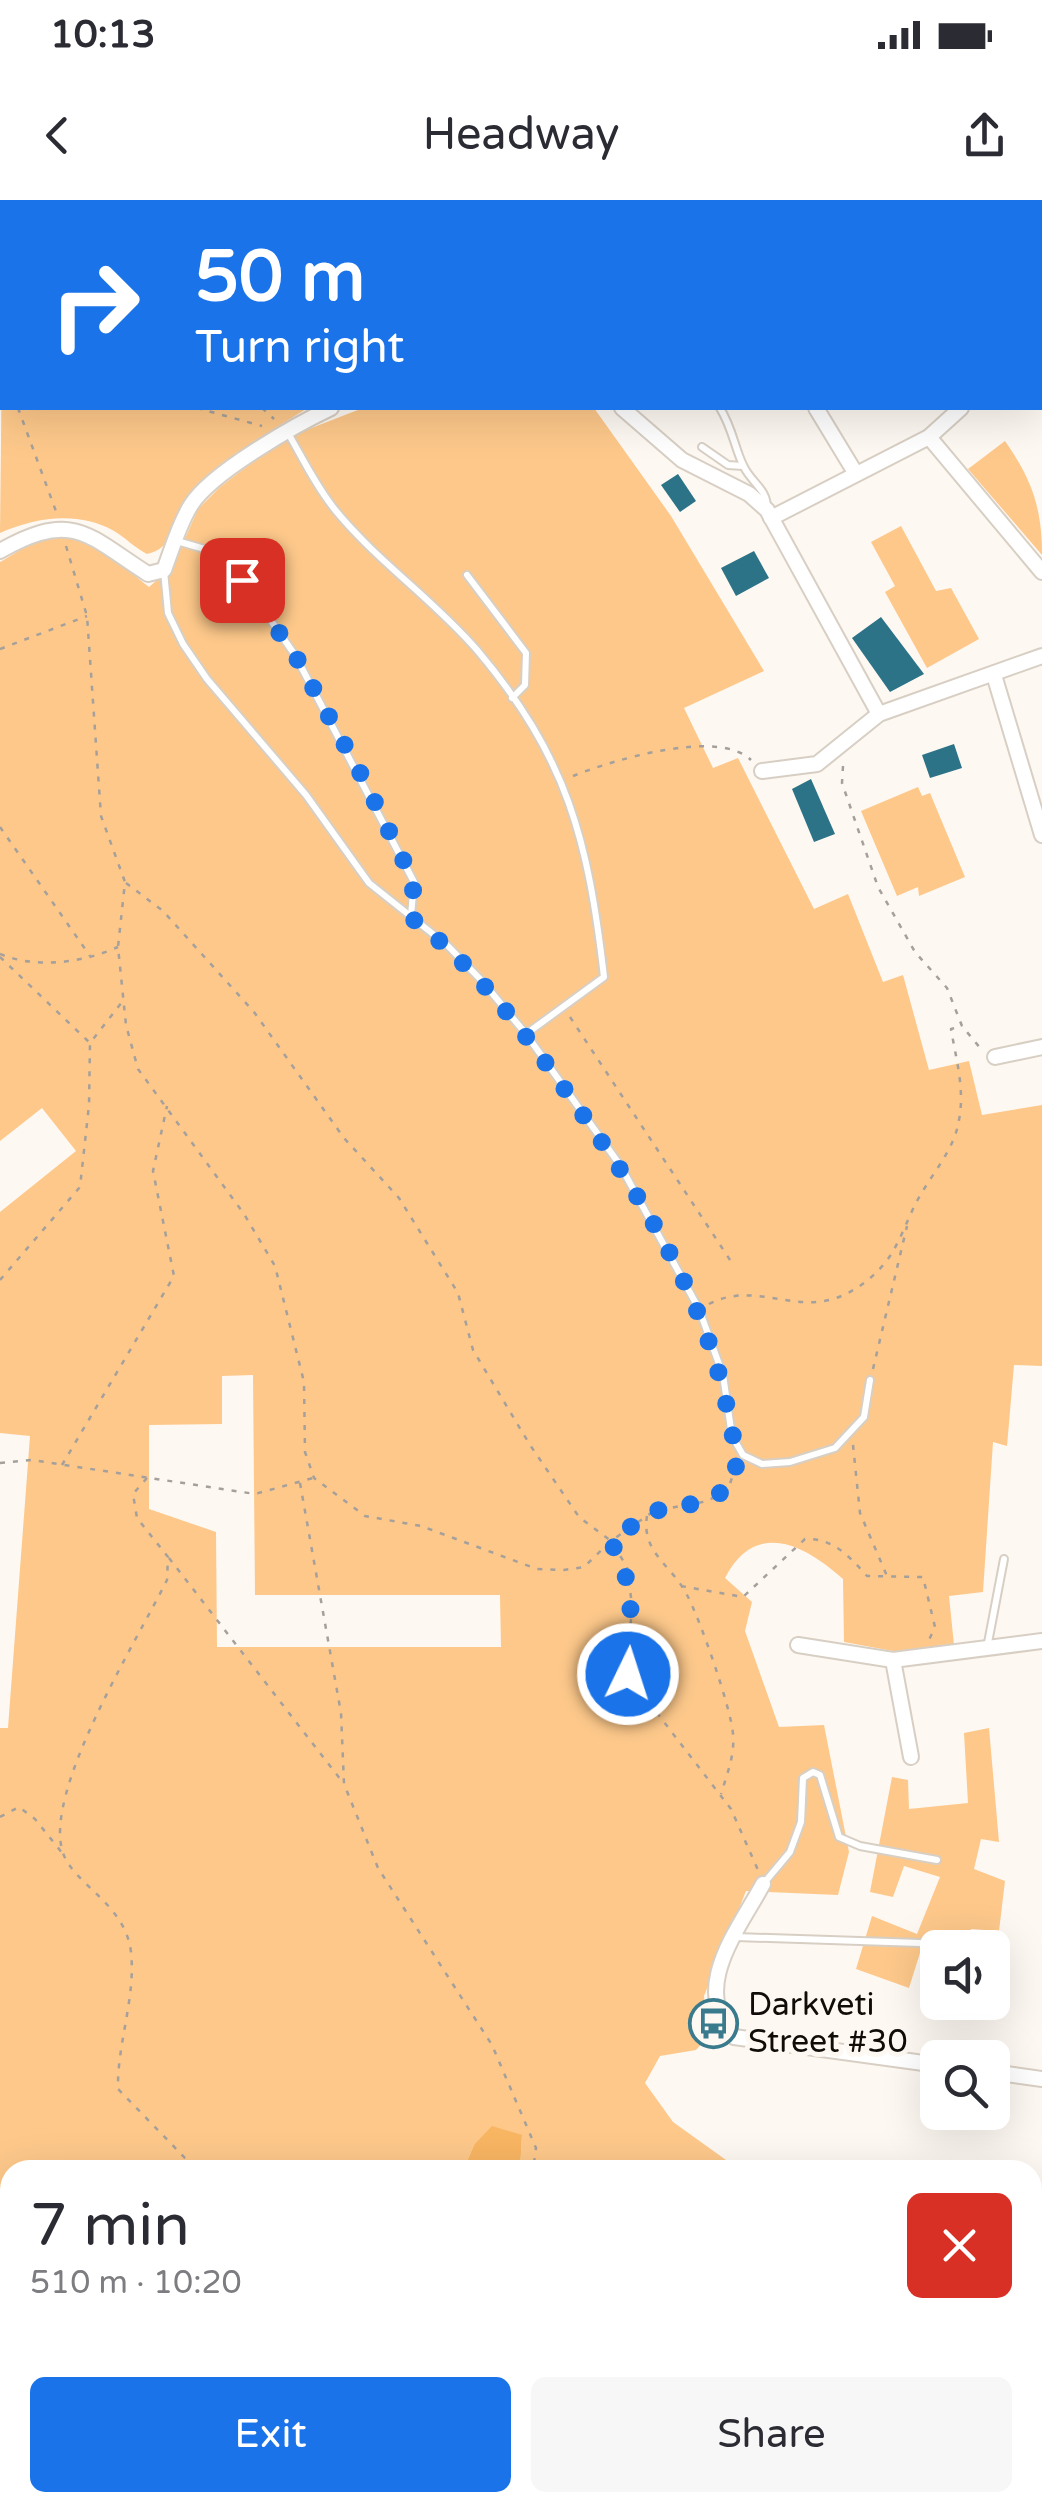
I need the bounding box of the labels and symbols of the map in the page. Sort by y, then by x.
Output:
pin [200,538,285,623]
position arrow [576,1622,680,1726]
place label: Darkveti Street #30 [748,1986,908,2061]
bus stop icon: Darkveti Street #30 [687,1997,739,2049]

